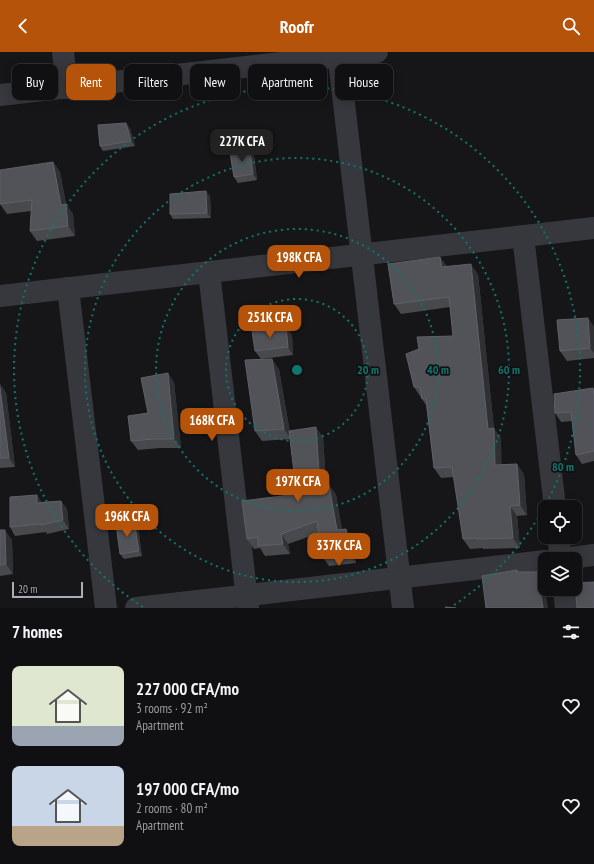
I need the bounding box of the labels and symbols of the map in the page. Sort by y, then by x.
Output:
pin: 227K CFA [201,129,283,163]
pin: 198K CFA [258,245,340,279]
pin: 251K CFA [229,305,311,339]
text: 20 m [357,362,379,377]
text: 40 m [427,362,449,377]
text: 60 m [498,362,520,377]
centre of rings [290,363,304,377]
pin: 168K CFA [171,408,253,442]
text: 80 m [552,459,574,474]
pin: 197K CFA [257,469,339,503]
pin: 196K CFA [86,504,168,538]
pin: 337K CFA [298,533,380,567]
scale bar [12,580,83,599]

